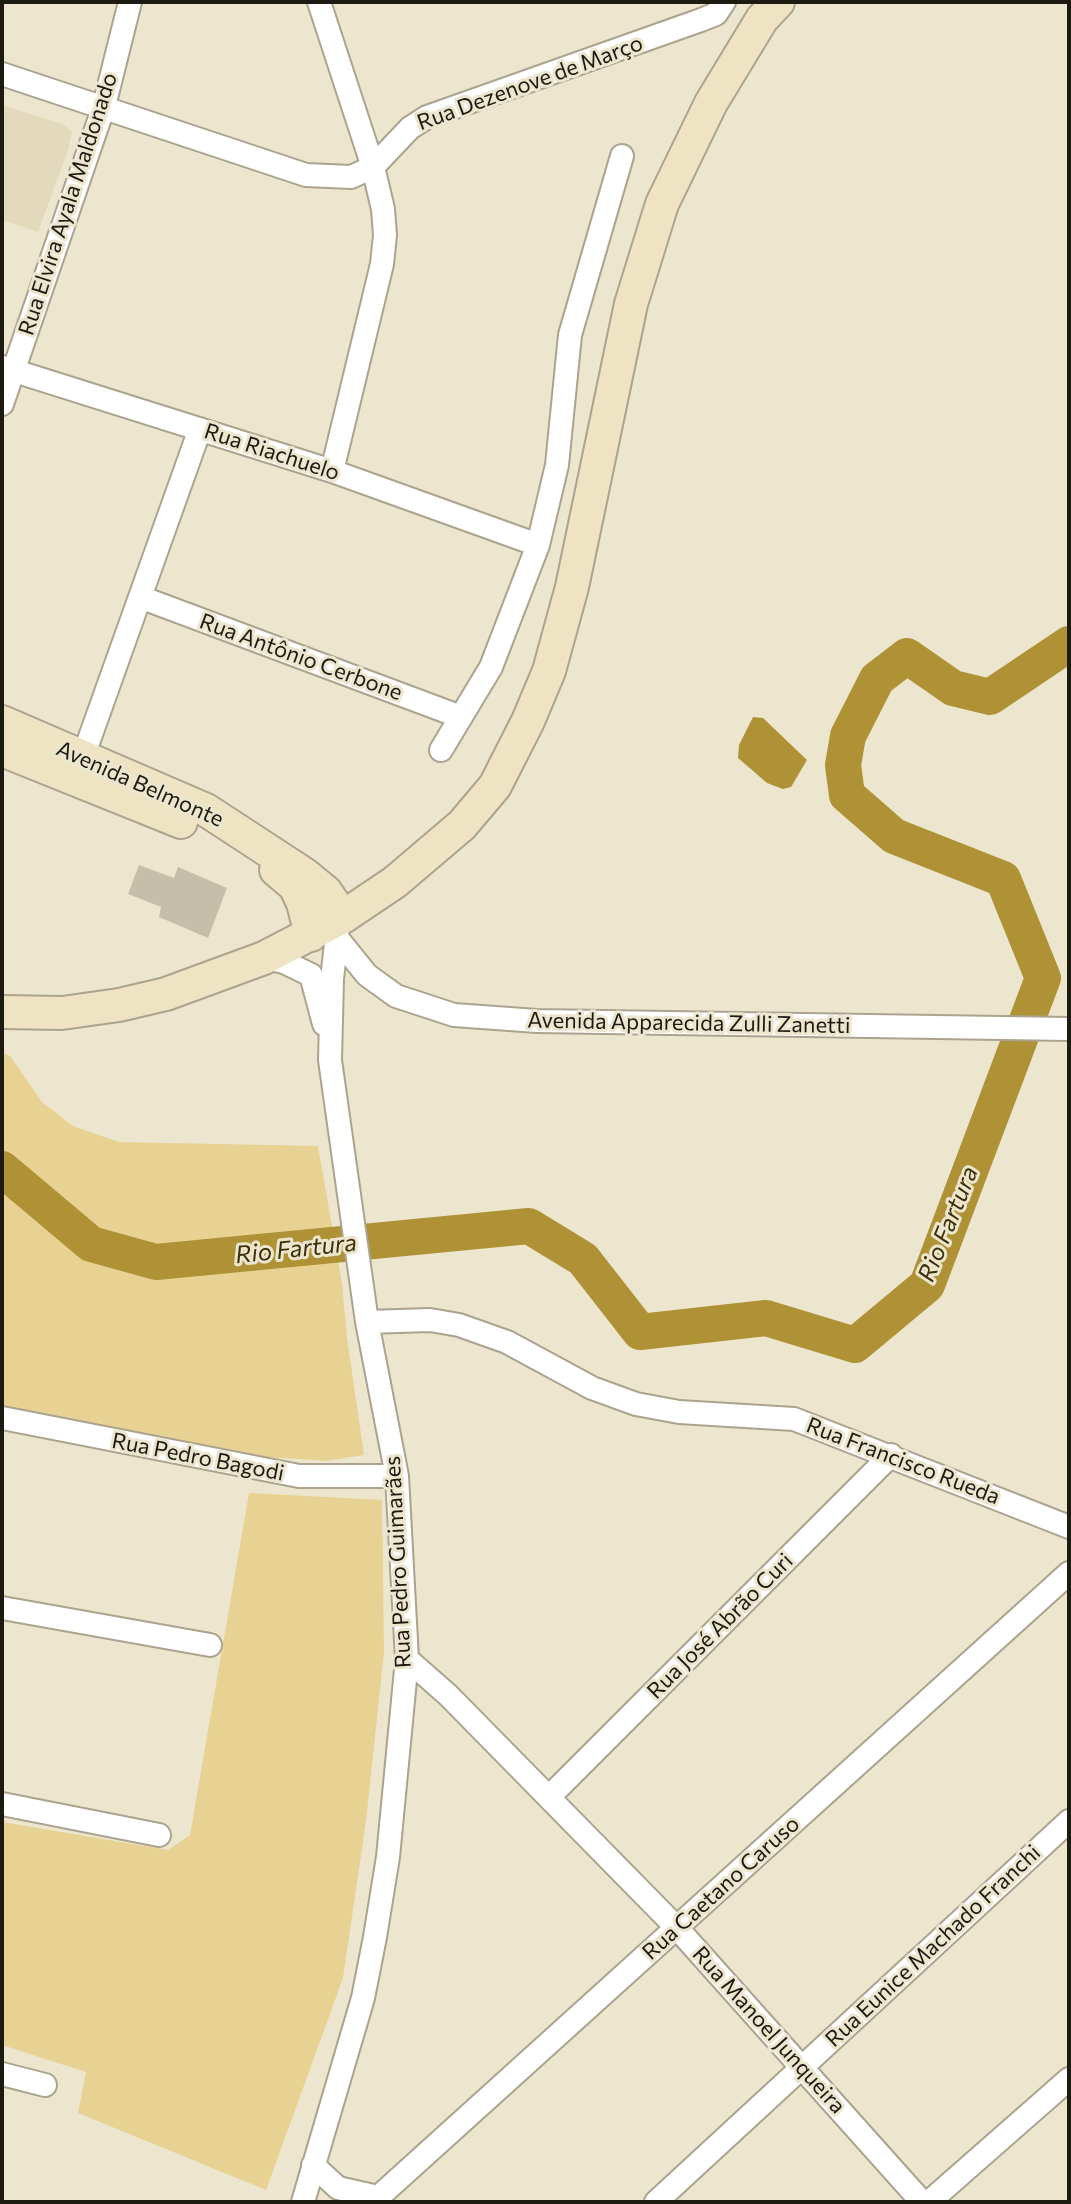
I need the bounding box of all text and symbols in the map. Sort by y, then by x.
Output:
street label: Rua Dezenove de Março [414,30,646,136]
street label: Rua Elvira Ayala Maldonado [13,69,123,339]
street label: Rua Riachuelo [201,418,343,486]
street label: Rua Antônio Cerbone [196,608,406,706]
street label: Avenida Belmonte [52,735,228,833]
street label: Avenida Apparecida Zulli Zanetti [527,1007,851,1039]
water label: Rio Fartura [912,1162,984,1286]
water label: Rio Fartura [234,1228,358,1270]
street label: Rua Francisco Rueda [803,1412,1003,1510]
street label: Rua Pedro Bagodi [110,1427,286,1487]
street label: Rua Pedro Guimarães [379,1455,417,1669]
street label: Rua José Abrão Curi [642,1548,798,1704]
street label: Rua Caetano Caruso [637,1811,805,1965]
street label: Rua Eunice Machado Franchi [820,1839,1046,2053]
street label: Rua Manoel Junqueira [687,1941,851,2119]

